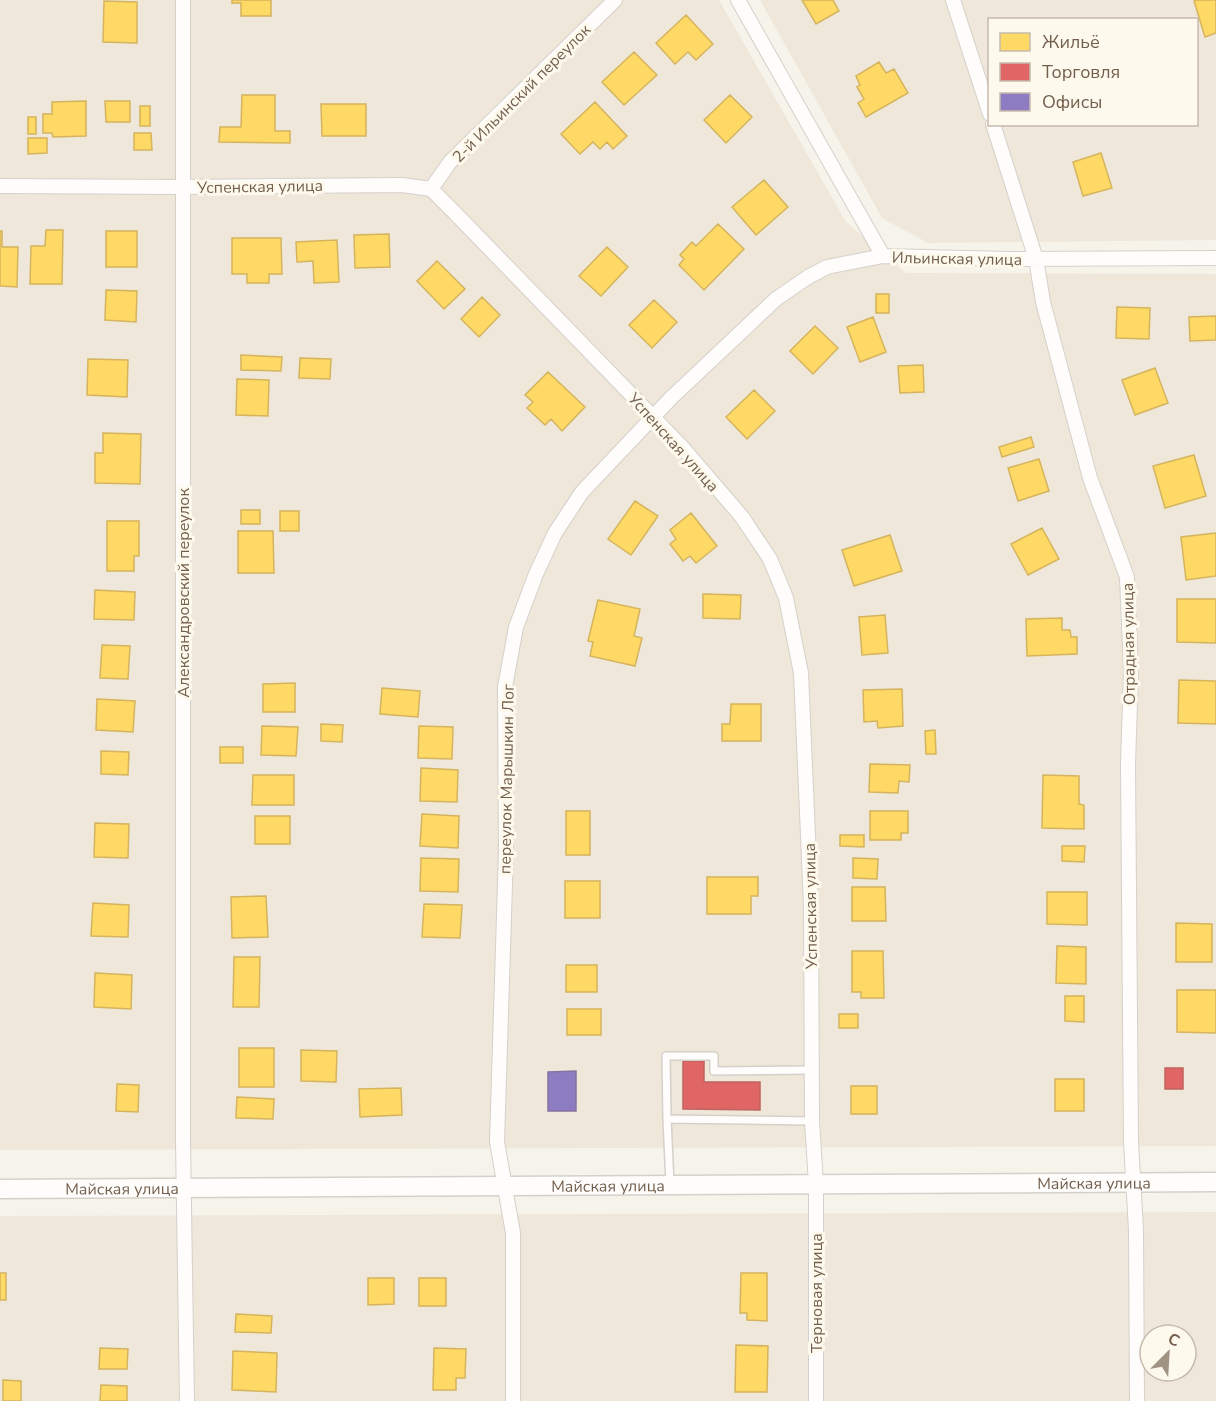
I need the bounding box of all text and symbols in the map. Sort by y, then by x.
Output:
legend [988,18,1198,126]
street label: 2-й Ильинский переулок [448,19,596,168]
text: Жильё [1042,30,1100,54]
text: Торговля [1042,60,1120,84]
text: Офисы [1042,90,1102,114]
street label: Успенская улица [196,175,323,199]
street label: Ильинская улица [892,247,1022,271]
street label: Успенская улица [622,388,724,497]
street label: Александровский переулок [173,488,195,698]
street label: Отрадная улица [1117,583,1141,705]
street label: переулок Марышкин Лог [494,684,520,874]
street label: Успенская улица [799,843,823,970]
street label: Майская улица [1037,1172,1151,1195]
street label: Майская улица [551,1175,665,1198]
street label: Майская улица [65,1178,179,1201]
street label: Терновая улица [806,1233,828,1353]
north arrow [1138,1323,1198,1383]
text: С [1164,1328,1183,1353]

